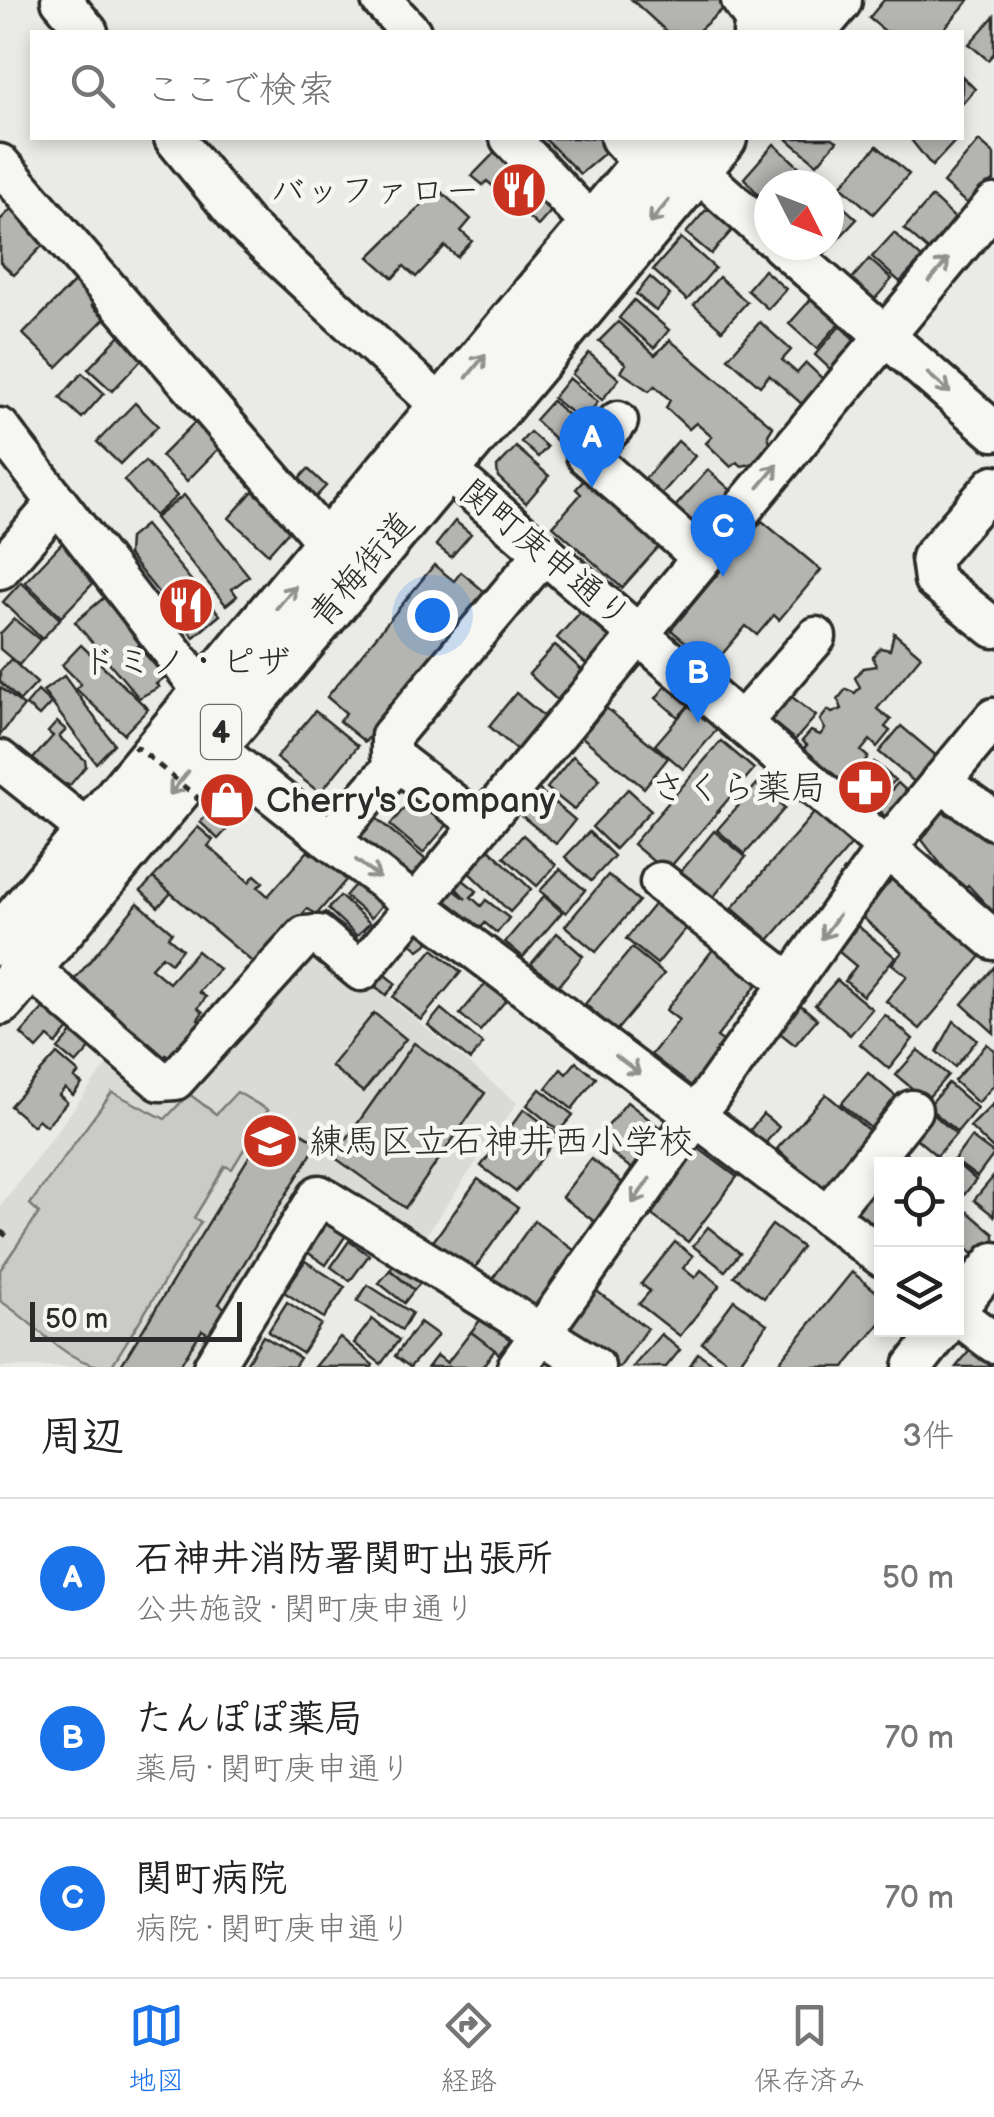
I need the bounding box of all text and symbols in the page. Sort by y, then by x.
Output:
search box [30,30,964,140]
icon: search [65,58,120,113]
text: ここで検索 [145,68,335,113]
restaurant icon: バッファロー [489,160,549,220]
place label: バッファロー [270,170,480,213]
north arrow [754,170,844,260]
one-way arrow [649,199,671,225]
one-way arrow [928,257,950,283]
one-way arrow [465,354,487,380]
one-way arrow [926,372,951,395]
pin: A [560,406,624,488]
one-way arrow [757,464,779,490]
street label: 関町庚申通り [451,470,639,638]
pin: C [690,494,756,577]
street label: 青梅街道 [300,503,424,637]
restaurant icon: ドミノ・ピザ [156,575,216,635]
one-way arrow [275,584,297,610]
your location [407,590,458,641]
pin: B [666,640,730,723]
place label: ドミノ・ピザ [81,641,291,684]
road number: 4 [201,705,241,759]
pharmacy icon: さくら薬局 [835,757,895,817]
place label: さくら薬局 [651,767,826,810]
one-way arrow [168,769,190,795]
shop icon: Cherry's Company [197,770,257,830]
place label: Cherry's Company [266,780,556,823]
one-way arrow [354,859,381,880]
one-way arrow [820,912,841,940]
one-way arrow [614,1054,640,1076]
school or university icon: 練馬区立石神井西小学校 [240,1111,300,1171]
place label: 練馬区立石神井西小学校 [309,1121,694,1164]
map controls [874,1157,964,1337]
button: locate [874,1157,964,1247]
one-way arrow [631,1177,652,1204]
button: layers [874,1247,964,1337]
scale bar [30,1297,242,1342]
text: 50 m [45,1303,108,1336]
text: 周辺 [40,1412,124,1463]
text: 3件 [902,1417,954,1456]
text: 石神井消防署関町出張所 [135,1537,553,1582]
text: A [63,1559,82,1598]
text: 50 m [882,1559,954,1598]
text: 公共施設 · 関町庚申通り [135,1590,476,1629]
text: たんぽぽ薬局 [135,1697,363,1742]
text: B [61,1719,84,1758]
text: 70 m [884,1719,954,1758]
text: 薬局 · 関町庚申通り [135,1750,412,1789]
text: 関町病院 [135,1857,287,1902]
text: C [61,1879,84,1918]
text: 70 m [884,1879,954,1918]
text: 病院 · 関町庚申通り [135,1910,412,1949]
tab: 地図 [128,1998,184,2098]
tab: 経路 [441,1998,497,2098]
tab: 保存済み [754,1998,866,2098]

